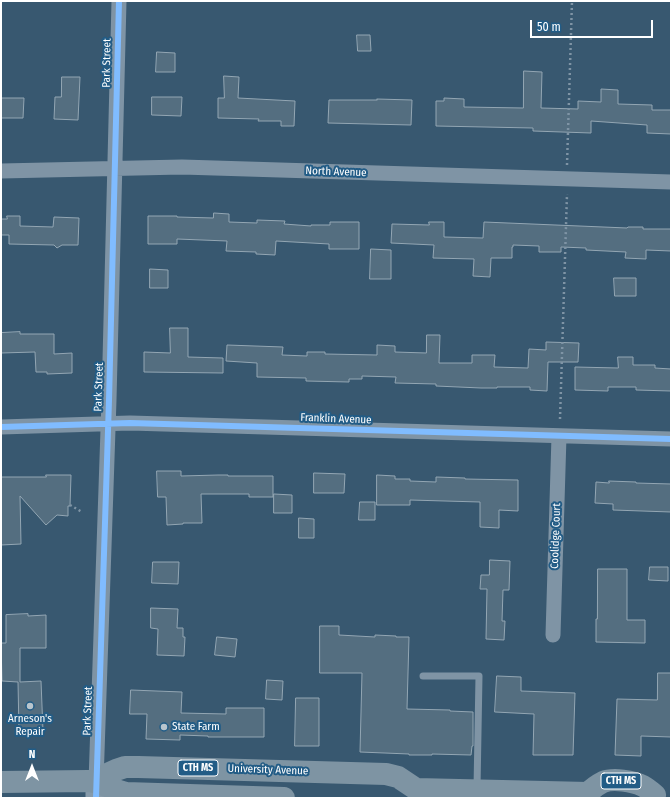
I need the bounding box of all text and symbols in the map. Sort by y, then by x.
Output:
scale bar [532,12,655,38]
text: 50 m [537,20,561,34]
street label: Park Street [100,38,114,88]
street label: North Avenue [305,164,367,180]
street label: Park Street [92,362,106,412]
street label: Franklin Avenue [300,411,372,427]
street label: Coolidge Court [548,503,564,569]
street label: Park Street [81,686,95,736]
marker: Arneson's Repair [25,701,35,711]
place label: Arneson's Repair [8,712,52,738]
place label: State Farm [172,720,220,734]
marker: State Farm [159,722,169,732]
north arrow [12,747,52,787]
text: N [29,748,35,761]
road number: CTH MS [178,760,218,776]
street label: University Avenue [228,762,308,778]
road number: CTH MS [601,773,641,789]

